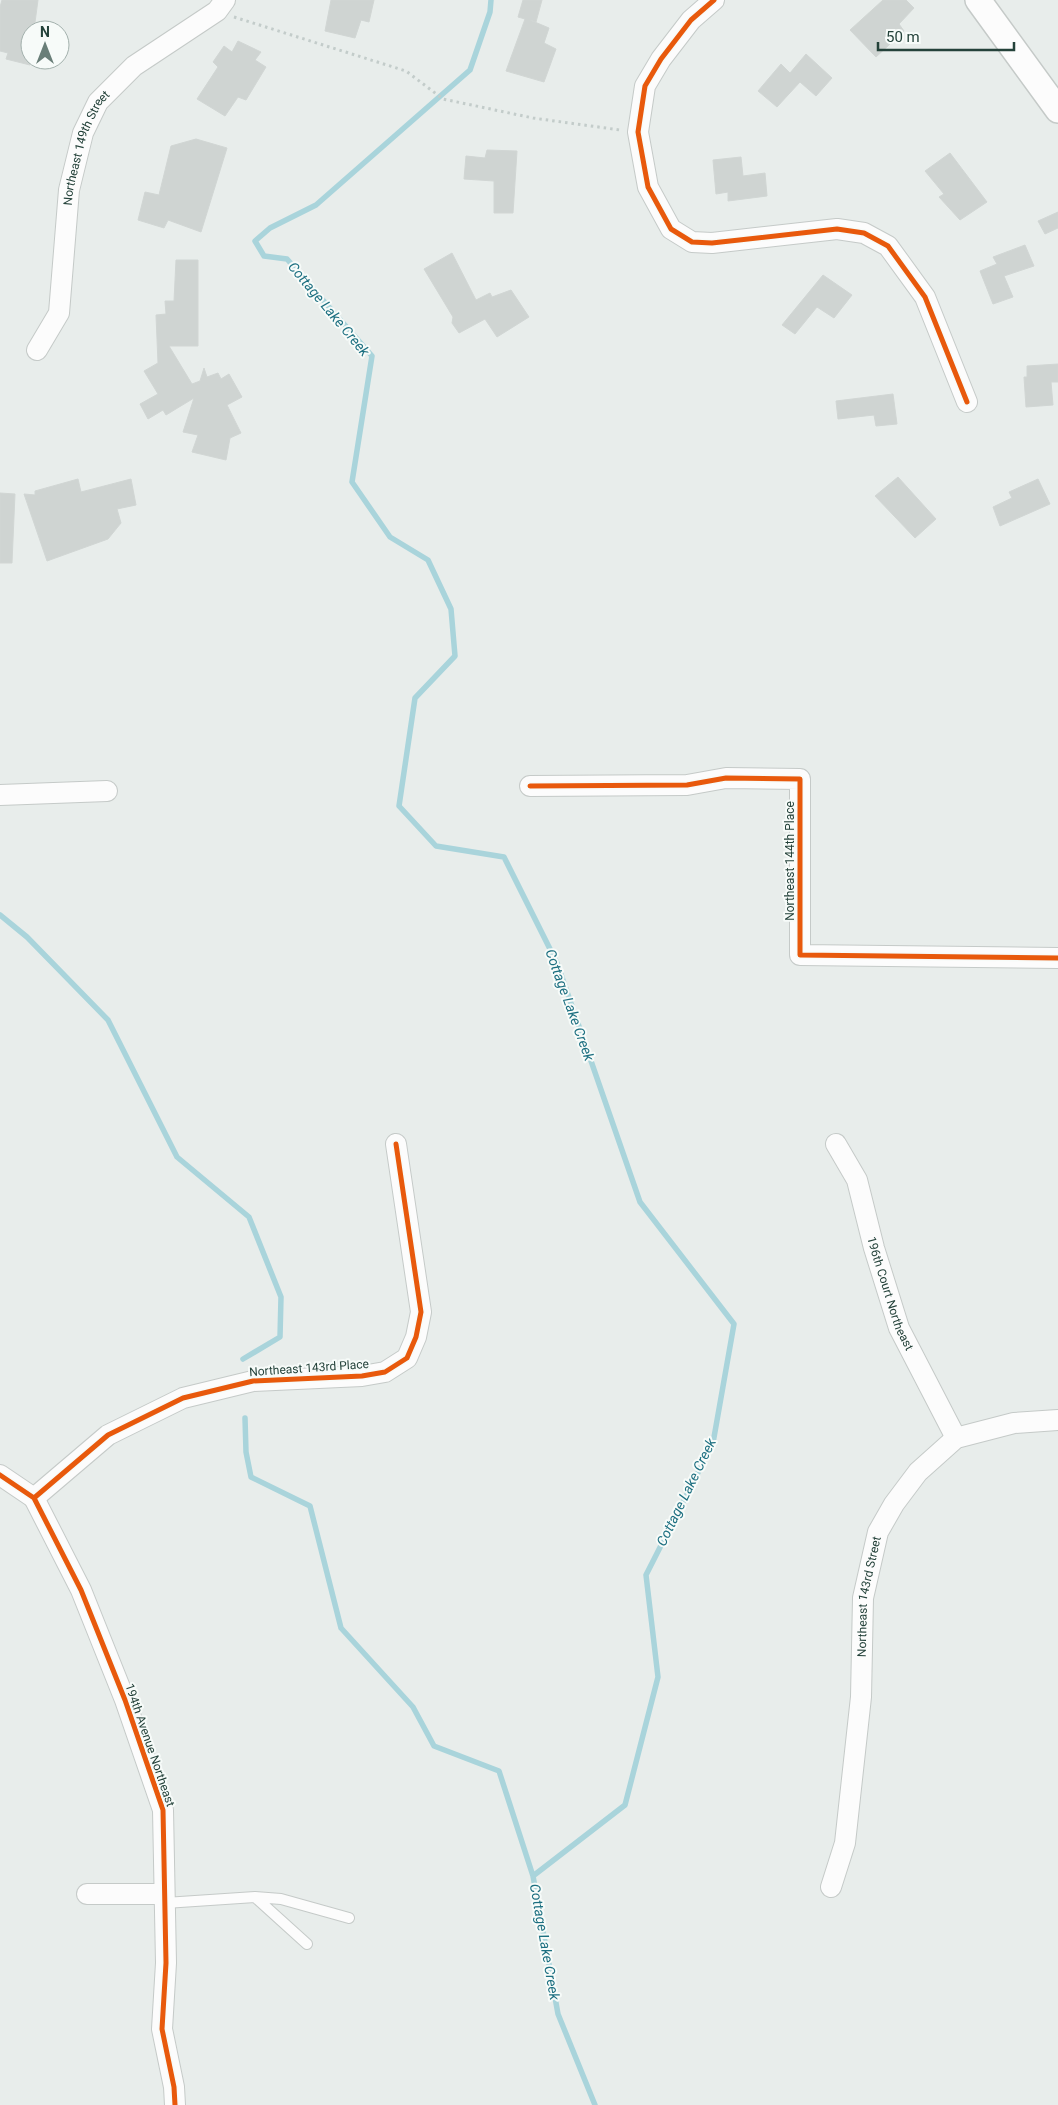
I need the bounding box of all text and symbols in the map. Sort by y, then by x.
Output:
north arrow [20,20,70,70]
scale bar [878,20,1014,52]
text: N [40,24,50,40]
text: 50 m [886,28,920,46]
street label: Northeast 149th Street [61,88,112,206]
water label: Cottage Lake Creek [285,259,374,360]
street label: Northeast 144th Place [783,801,797,921]
water label: Cottage Lake Creek [542,947,598,1064]
street label: 196th Court Northeast [864,1235,916,1353]
street label: Northeast 143rd Place [249,1357,369,1379]
water label: Cottage Lake Creek [653,1435,719,1548]
street label: Northeast 143rd Street [855,1535,884,1657]
street label: 194th Avenue Northeast [122,1682,178,1808]
water label: Cottage Lake Creek [527,1883,563,2002]

